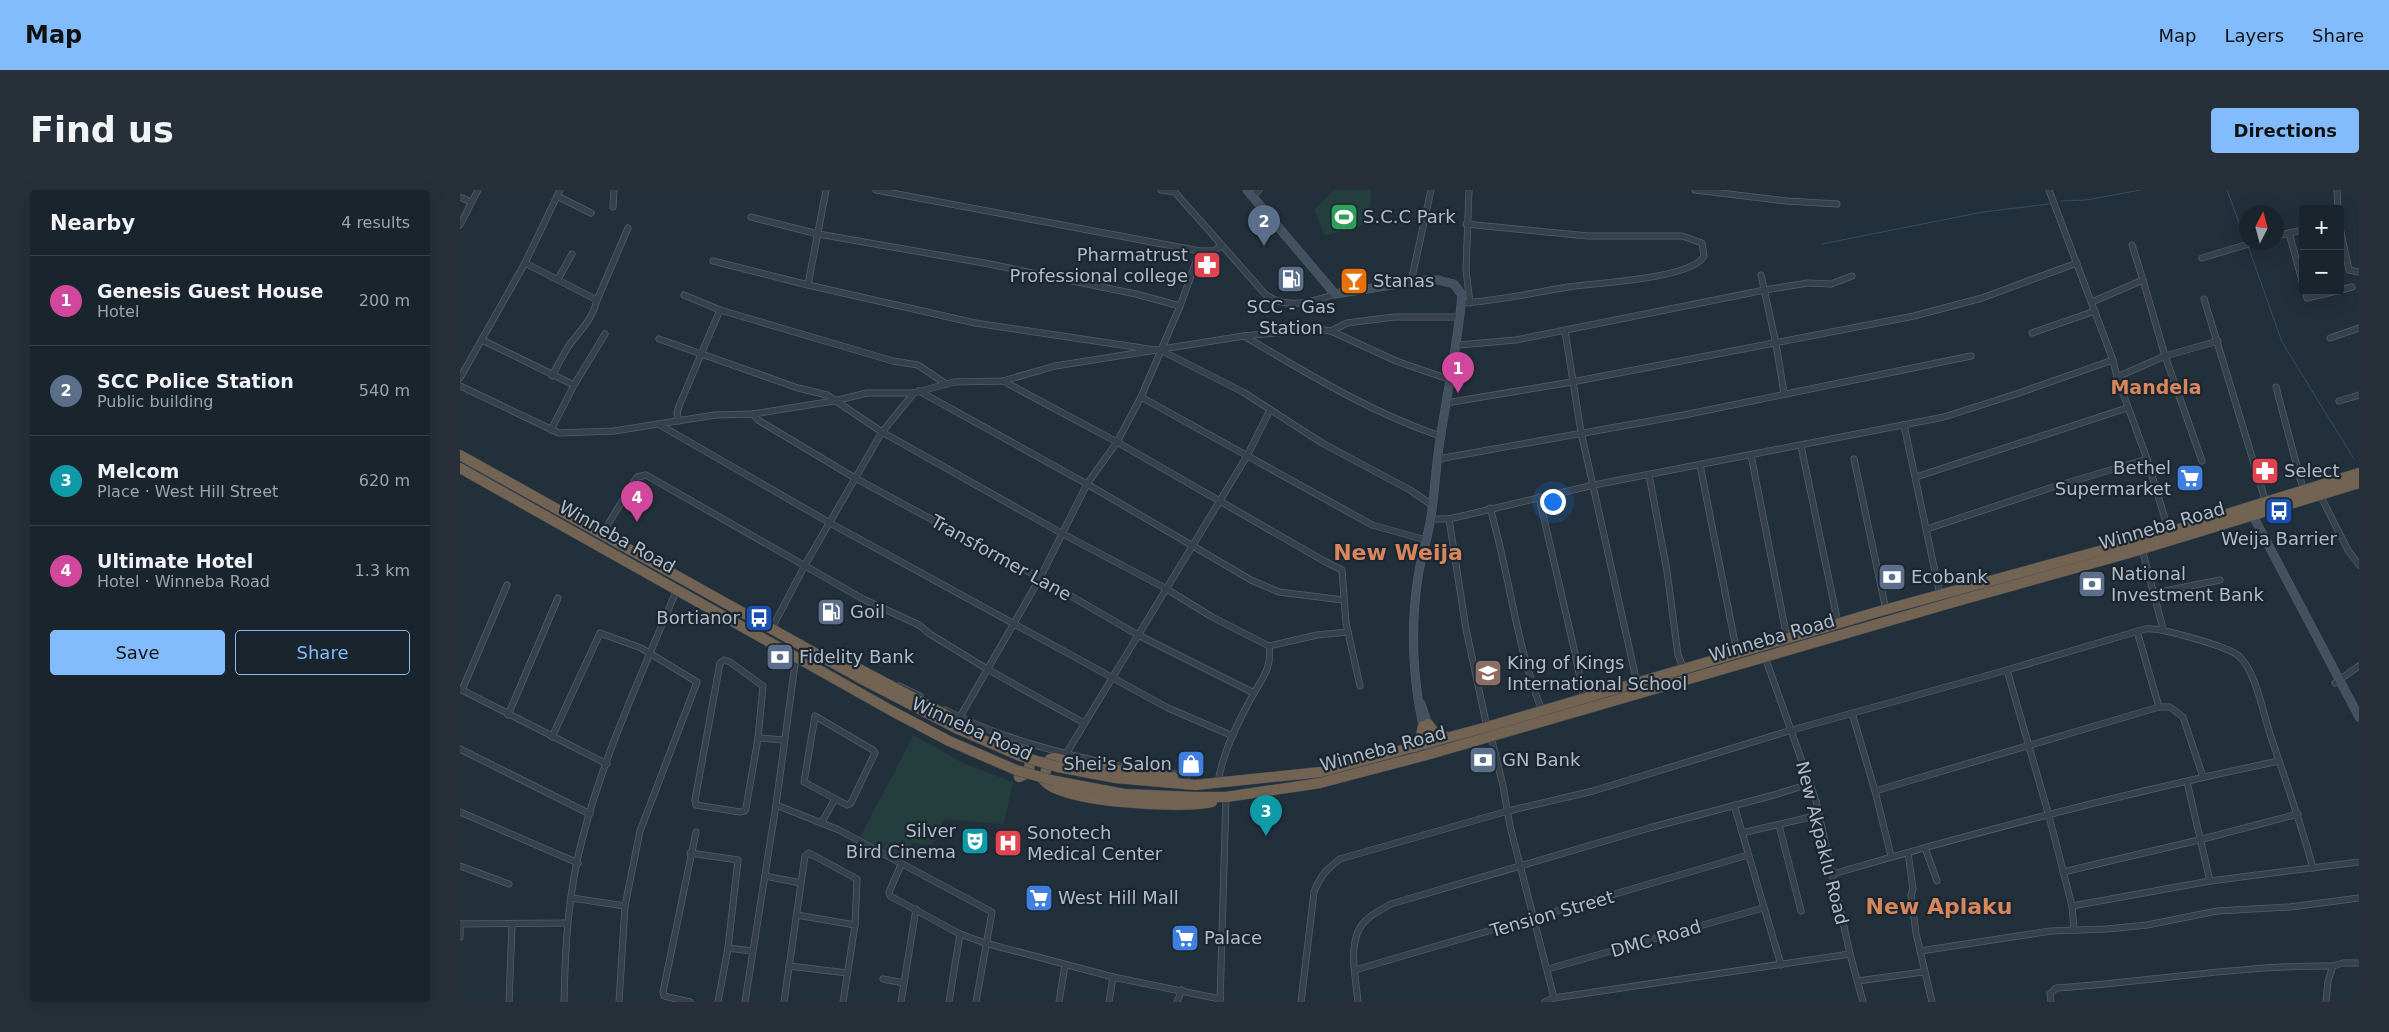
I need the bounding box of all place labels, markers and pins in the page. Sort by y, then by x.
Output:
sports icon: S.C.C Park [1329,202,1359,232]
pin: 2 [1248,205,1280,246]
place label: S.C.C Park [1363,206,1456,227]
place label: Pharmatrust Professional college [1010,244,1188,286]
pharmacy icon: Pharmatrust Professional college [1192,250,1222,280]
fuel station icon: SCC - Gas Station [1276,264,1306,294]
bar icon: Stanas [1339,266,1369,296]
place label: Stanas [1373,270,1434,291]
place label: SCC - Gas Station [1247,296,1335,338]
pin: 1 [1442,352,1474,393]
pharmacy icon: Select [2250,456,2280,486]
place label: Bethel Supermarket [2055,457,2171,499]
place label: Select [2284,460,2340,481]
supermarket icon: Bethel Supermarket [2175,463,2205,493]
pin: 4 [621,481,653,522]
bus stop icon: Weija Barrier [2264,496,2294,526]
place label: Weija Barrier [2221,528,2338,549]
bank icon: Ecobank [1877,562,1907,592]
place label: National Investment Bank [2111,563,2264,605]
place label: Ecobank [1911,566,1988,587]
bank icon: National Investment Bank [2077,569,2107,599]
fuel station icon: Goil [816,597,846,627]
place label: Goil [850,601,885,622]
bus stop icon: Bortianor [744,603,774,633]
place label: Bortianor [656,607,741,628]
bank icon: Fidelity Bank [765,642,795,672]
place label: Fidelity Bank [799,646,915,667]
place label: King of Kings International School [1507,652,1687,694]
school or university icon: King of Kings International School [1473,658,1503,688]
bank icon: GN Bank [1468,745,1498,775]
shop icon: Shei's Salon [1176,749,1206,779]
place label: GN Bank [1502,749,1581,770]
place label: Shei's Salon [1063,753,1172,774]
pin: 3 [1250,795,1282,836]
place label: Silver Bird Cinema [846,820,957,862]
place label: Sonotech Medical Center [1027,822,1163,864]
theatre icon: Silver Bird Cinema [960,826,990,856]
hospital icon: Sonotech Medical Center [993,828,1023,858]
supermarket icon: West Hill Mall [1024,883,1054,913]
place label: West Hill Mall [1058,887,1179,908]
supermarket icon: Palace [1170,923,1200,953]
place label: Palace [1204,927,1262,948]

